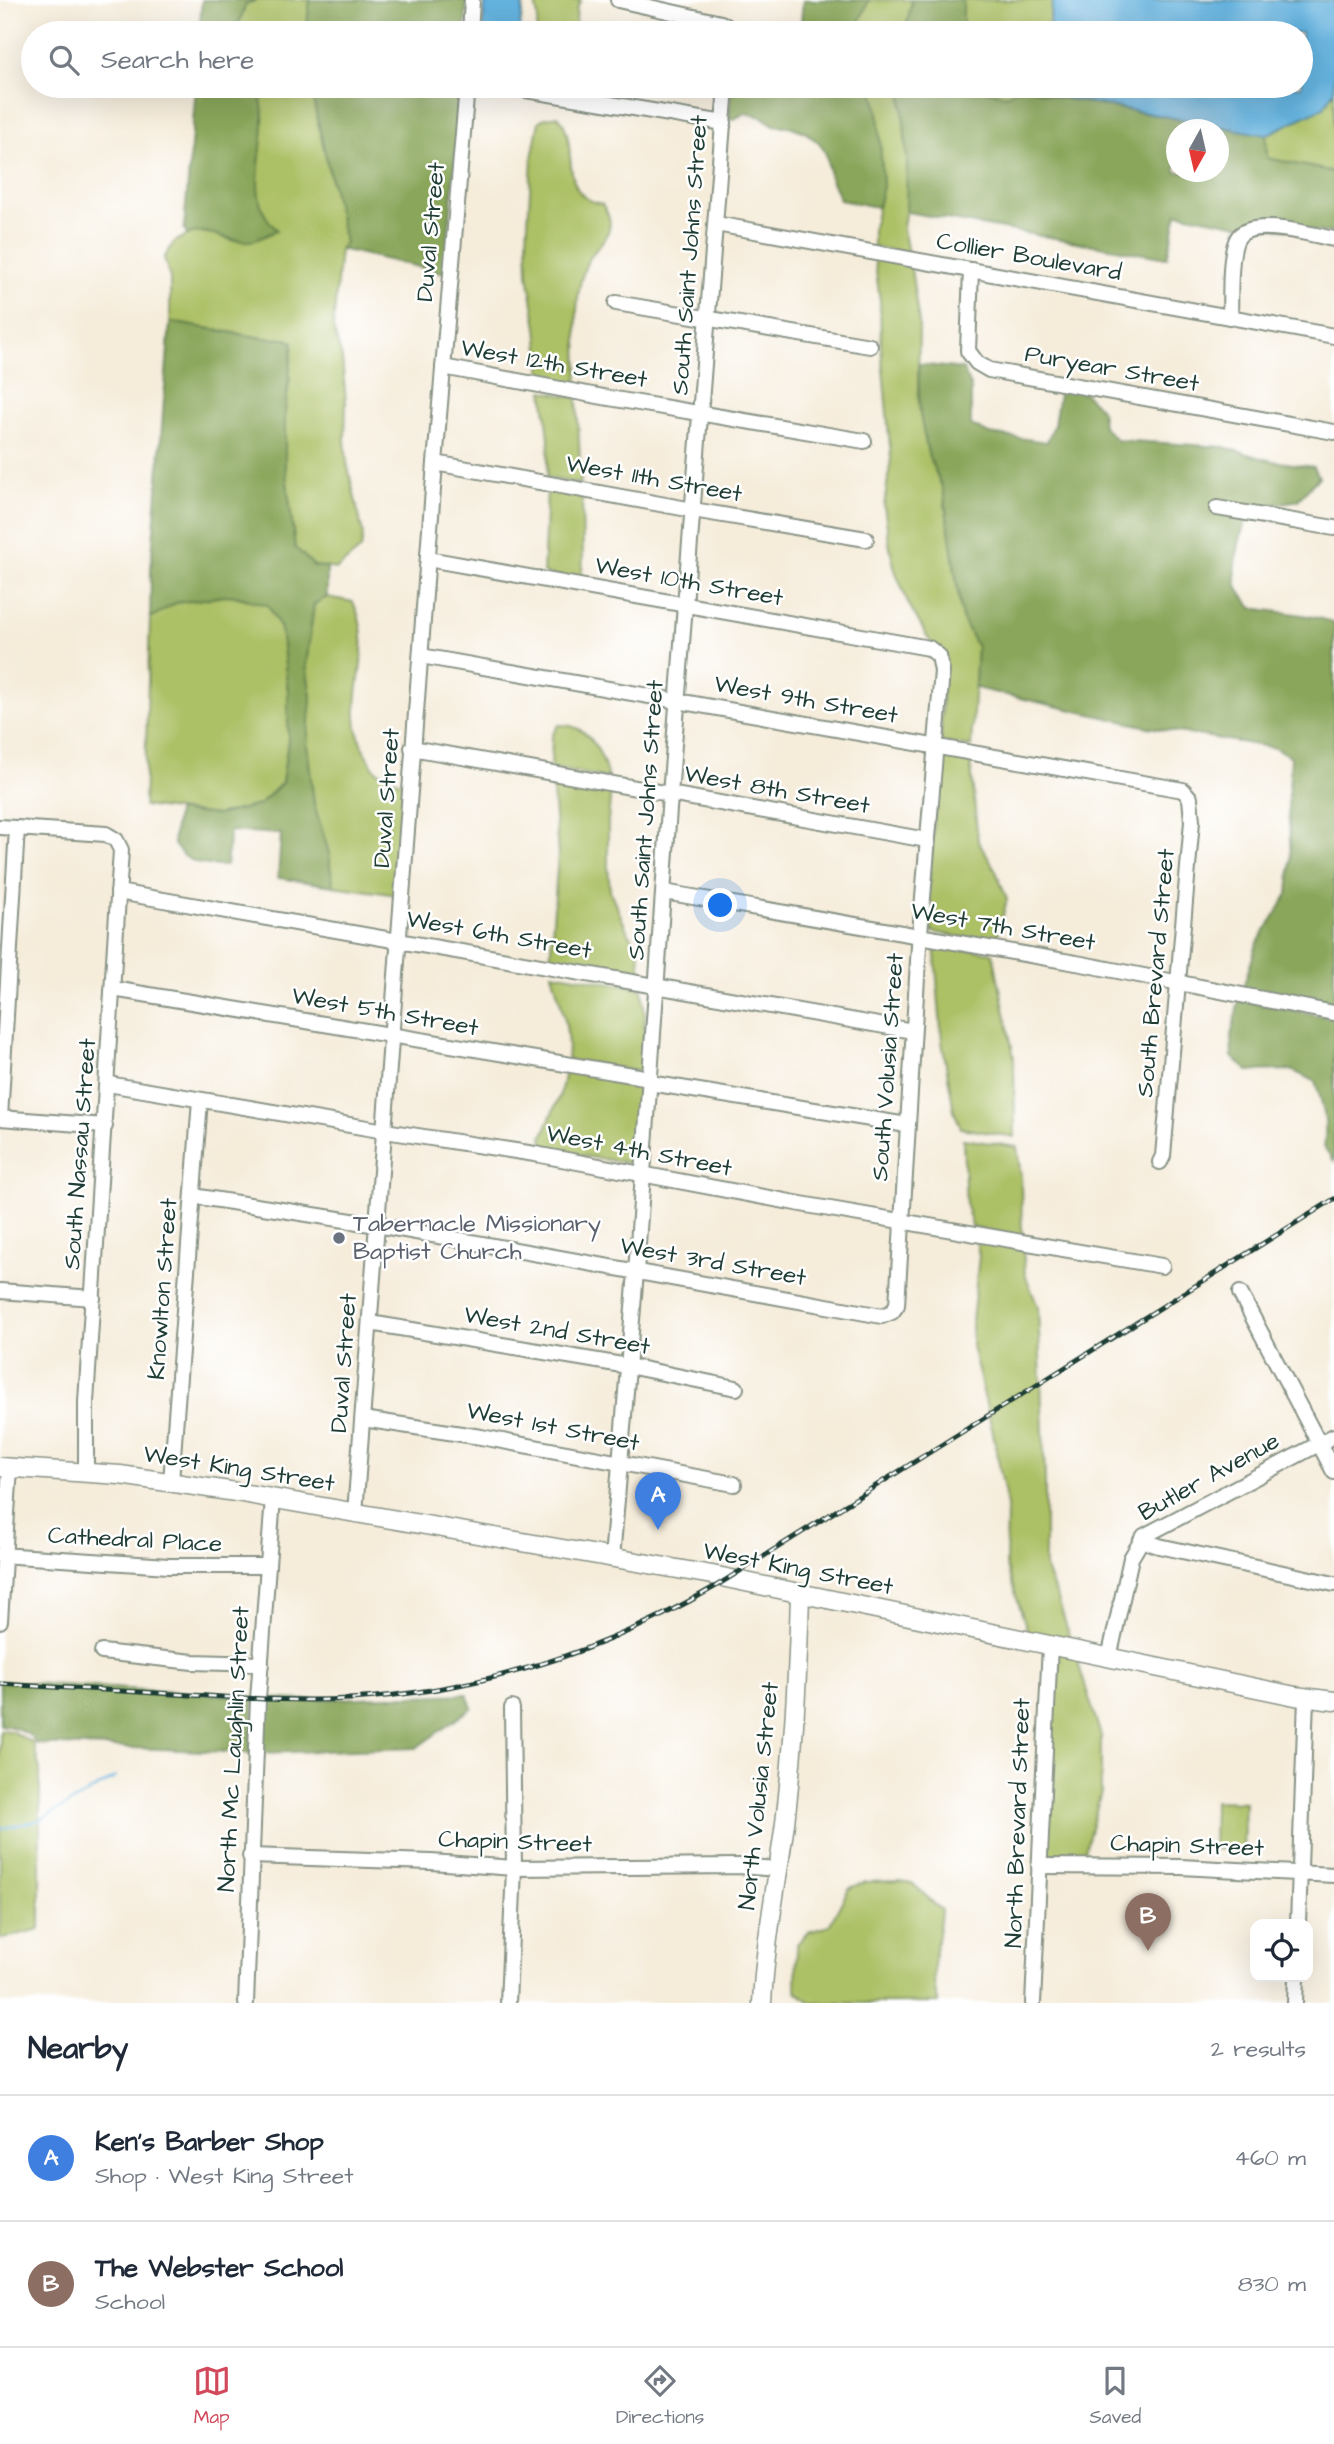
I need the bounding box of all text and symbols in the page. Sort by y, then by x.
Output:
search box [21,21,1313,98]
icon: search [45,41,83,79]
text: Search here [101,42,254,78]
street label: South Saint Johns Street [663,114,717,396]
north arrow [1166,119,1229,182]
street label: Duval Street [408,161,454,303]
street label: Collier Boulevard [934,224,1124,290]
street label: West 12th Street [458,331,650,397]
street label: Puryear Street [1022,337,1202,402]
street label: West 11th Street [563,447,745,511]
street label: West 10th Street [592,549,786,615]
street label: West 9th Street [712,667,901,733]
street label: South Saint Johns Street [619,679,673,961]
street label: Duval Street [365,727,409,869]
street label: West 8th Street [682,757,873,823]
street label: South Brevard Street [1128,847,1184,1099]
your location [703,888,737,922]
street label: West 7th Street [908,894,1098,960]
street label: West 6th Street [404,902,594,968]
street label: South Volusia Street [863,952,913,1182]
street label: West 5th Street [289,979,481,1045]
street label: South Nassau Street [55,1037,105,1271]
street label: West 4th Street [543,1116,735,1186]
street label: Knowlton Street [140,1197,186,1381]
place label: Tabernacle Missionary Baptist Church [353,1207,601,1269]
street label: West 3rd Street [617,1229,809,1295]
marker: Tabernacle Missionary Baptist Church [331,1230,347,1246]
street label: Duval Street [322,1292,366,1434]
street label: West 2nd Street [461,1298,653,1364]
street label: West 1st Street [464,1394,643,1460]
street label: Butler Avenue [1132,1424,1286,1530]
street label: West King Street [141,1437,337,1502]
pin: A [635,1472,681,1530]
street label: Cathedral Place [47,1518,223,1562]
street label: West King Street [700,1534,896,1605]
street label: North Mc Laughlin Street [210,1605,259,1893]
street label: North Volusia Street [730,1680,788,1912]
street label: North Brevard Street [997,1697,1039,1949]
street label: Chapin Street [438,1822,593,1862]
street label: Chapin Street [1110,1826,1265,1866]
pin: B [1125,1893,1171,1951]
map controls [1250,1919,1313,1982]
button: locate [1250,1919,1313,1982]
text: Nearby [28,2028,128,2070]
text: 2 results [1211,2033,1306,2065]
text: Ken's Barber Shop [95,2124,324,2160]
text: A [44,2142,58,2174]
text: 460 m [1234,2142,1306,2174]
text: Shop · West King Street [95,2160,354,2192]
text: The Webster School [95,2250,343,2286]
text: B [43,2268,59,2300]
text: 830 m [1238,2268,1306,2300]
text: School [95,2286,165,2318]
tab: Map [193,2362,231,2431]
tab: Directions [616,2362,704,2431]
tab: Saved [1090,2362,1141,2431]

